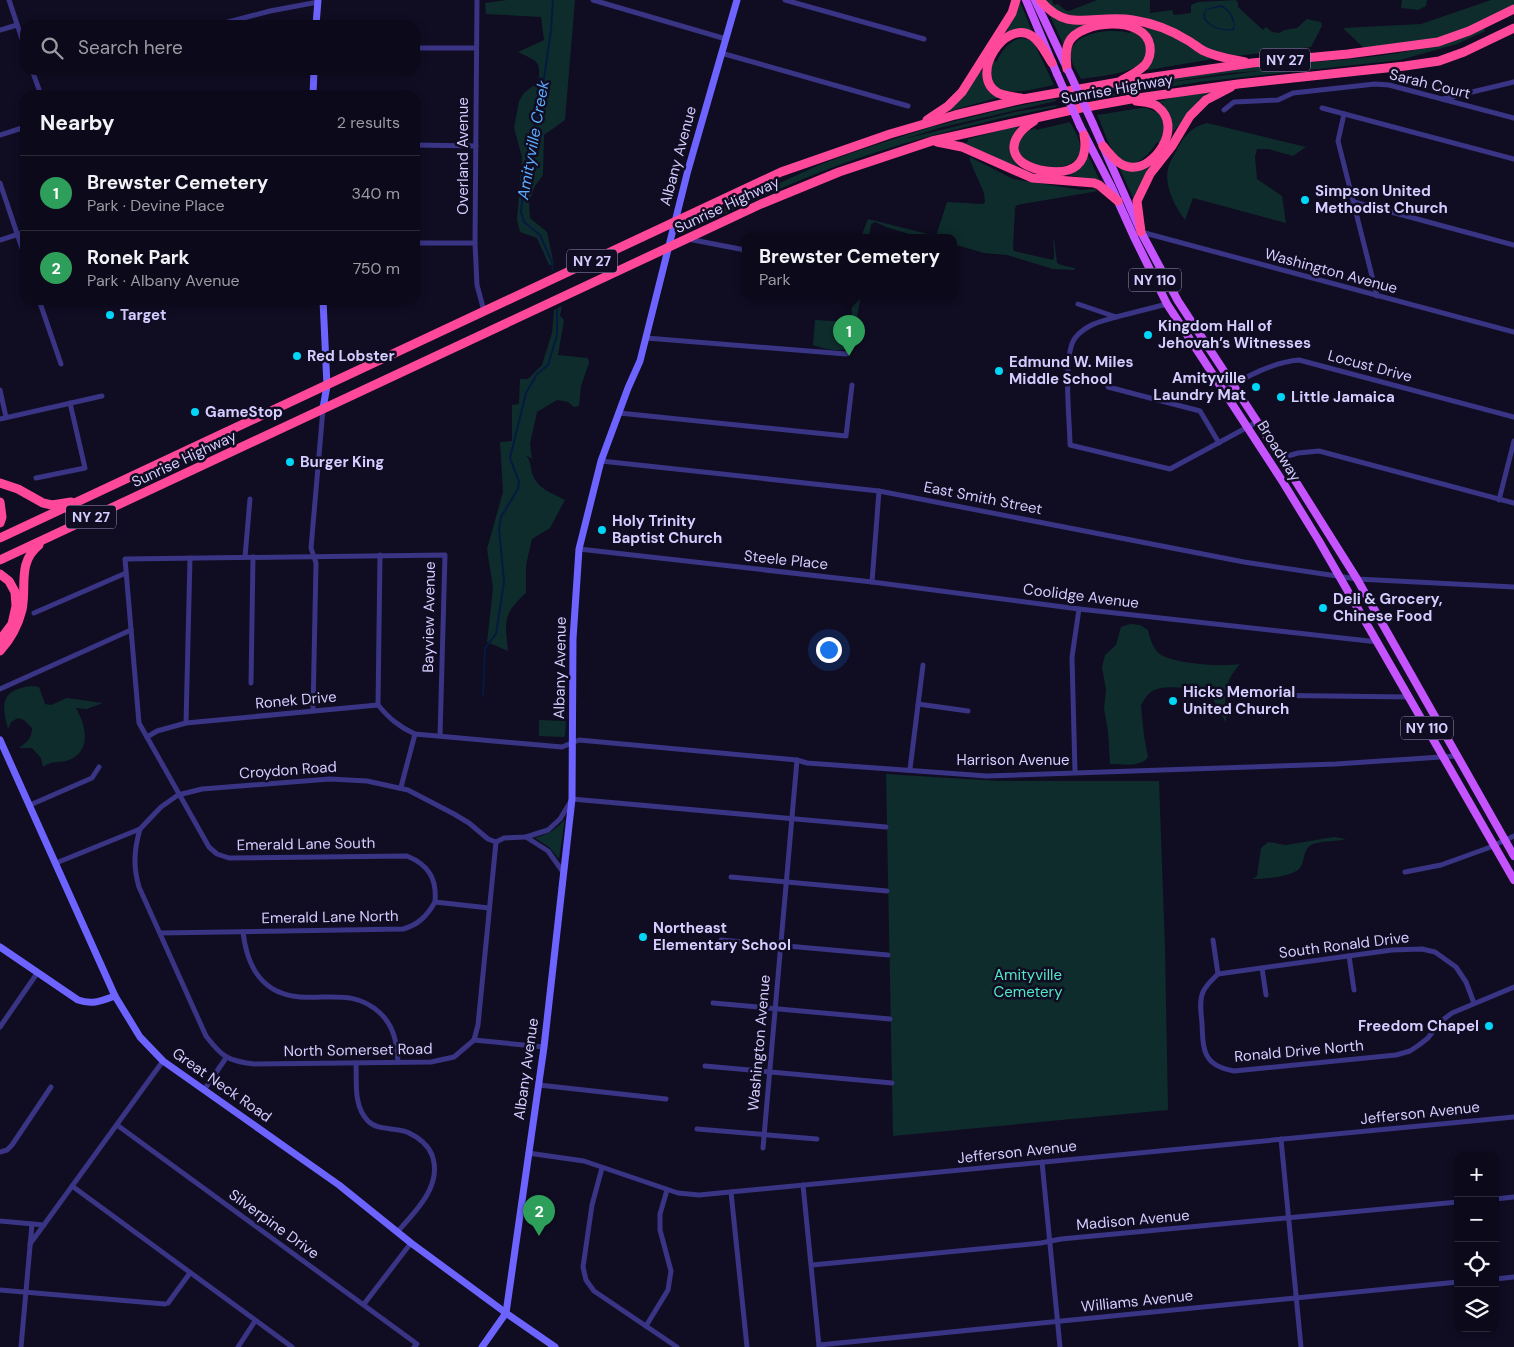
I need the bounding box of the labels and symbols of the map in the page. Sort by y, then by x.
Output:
road number: NY 27 [1260,48,1310,72]
street label: Sarah Court [1387,64,1473,104]
street label: Sunrise Highway [1059,69,1175,109]
water label: Amityville Creek [512,78,554,202]
street label: Overland Avenue [453,97,473,215]
street label: Albany Avenue [655,104,701,208]
street label: Sunrise Highway [671,172,783,238]
place label: Simpson United Methodist Church [1315,181,1448,218]
marker: Simpson United Methodist Church [1299,194,1311,206]
street label: Washington Avenue [1262,244,1400,298]
road number: NY 27 [567,250,617,272]
road number: NY 110 [1129,268,1181,292]
place label: Target [120,305,166,325]
marker: Target [104,309,116,321]
pin: 1 [833,315,865,356]
place label: Kingdom Hall of Jehovah’s Witnesses [1158,316,1311,353]
marker: Kingdom Hall of Jehovah’s Witnesses [1142,329,1154,341]
street label: Locust Drive [1326,345,1414,387]
place label: Red Lobster [307,346,395,366]
marker: Red Lobster [291,350,303,362]
place label: Edmund W. Miles Middle School [1009,352,1133,389]
marker: Edmund W. Miles Middle School [993,365,1005,377]
place label: Amityville Laundry Mat [1153,368,1246,405]
marker: Amityville Laundry Mat [1250,381,1262,393]
place label: Little Jamaica [1291,387,1395,407]
marker: Little Jamaica [1275,391,1287,403]
place label: GameStop [205,402,283,422]
marker: GameStop [189,406,201,418]
street label: Broadway [1252,417,1306,486]
street label: Sunrise Highway [128,426,240,492]
place label: Burger King [300,452,384,472]
marker: Burger King [284,456,296,468]
street label: East Smith Street [922,477,1044,519]
road number: NY 27 [66,506,116,528]
place label: Holy Trinity Baptist Church [612,511,722,548]
marker: Holy Trinity Baptist Church [596,524,608,536]
street label: Steele Place [743,546,829,574]
street label: Bayview Avenue [418,561,440,673]
street label: Coolidge Avenue [1022,579,1140,613]
place label: Deli & Grocery, Chinese Food [1333,589,1443,626]
marker: Deli & Grocery, Chinese Food [1317,602,1329,614]
street label: Albany Avenue [549,617,571,719]
your location [816,637,842,663]
place label: Hicks Memorial United Church [1183,682,1295,719]
street label: Ronek Drive [255,686,337,714]
marker: Hicks Memorial United Church [1167,695,1179,707]
road number: NY 110 [1401,716,1453,740]
street label: Harrison Avenue [956,750,1070,770]
street label: Croydon Road [239,757,337,783]
street label: Emerald Lane South [236,833,376,855]
street label: Emerald Lane North [261,906,399,928]
place label: Northeast Elementary School [653,918,791,955]
street label: South Ronald Drive [1278,927,1410,963]
marker: Northeast Elementary School [637,931,649,943]
park label: Amityville Cemetery [994,965,1063,1002]
street label: Washington Avenue [743,974,775,1112]
place label: Freedom Chapel [1358,1016,1479,1036]
street label: Albany Avenue [509,1017,543,1121]
marker: Freedom Chapel [1483,1020,1495,1032]
street label: Ronald Drive North [1234,1035,1364,1067]
street label: North Somerset Road [283,1039,433,1061]
street label: Great Neck Road [168,1043,276,1127]
street label: Jefferson Avenue [1359,1097,1481,1129]
street label: Jefferson Avenue [956,1136,1078,1168]
street label: Silverpine Drive [225,1184,323,1264]
pin: 2 [523,1195,555,1236]
street label: Madison Avenue [1075,1205,1191,1235]
street label: Williams Avenue [1080,1285,1194,1317]

